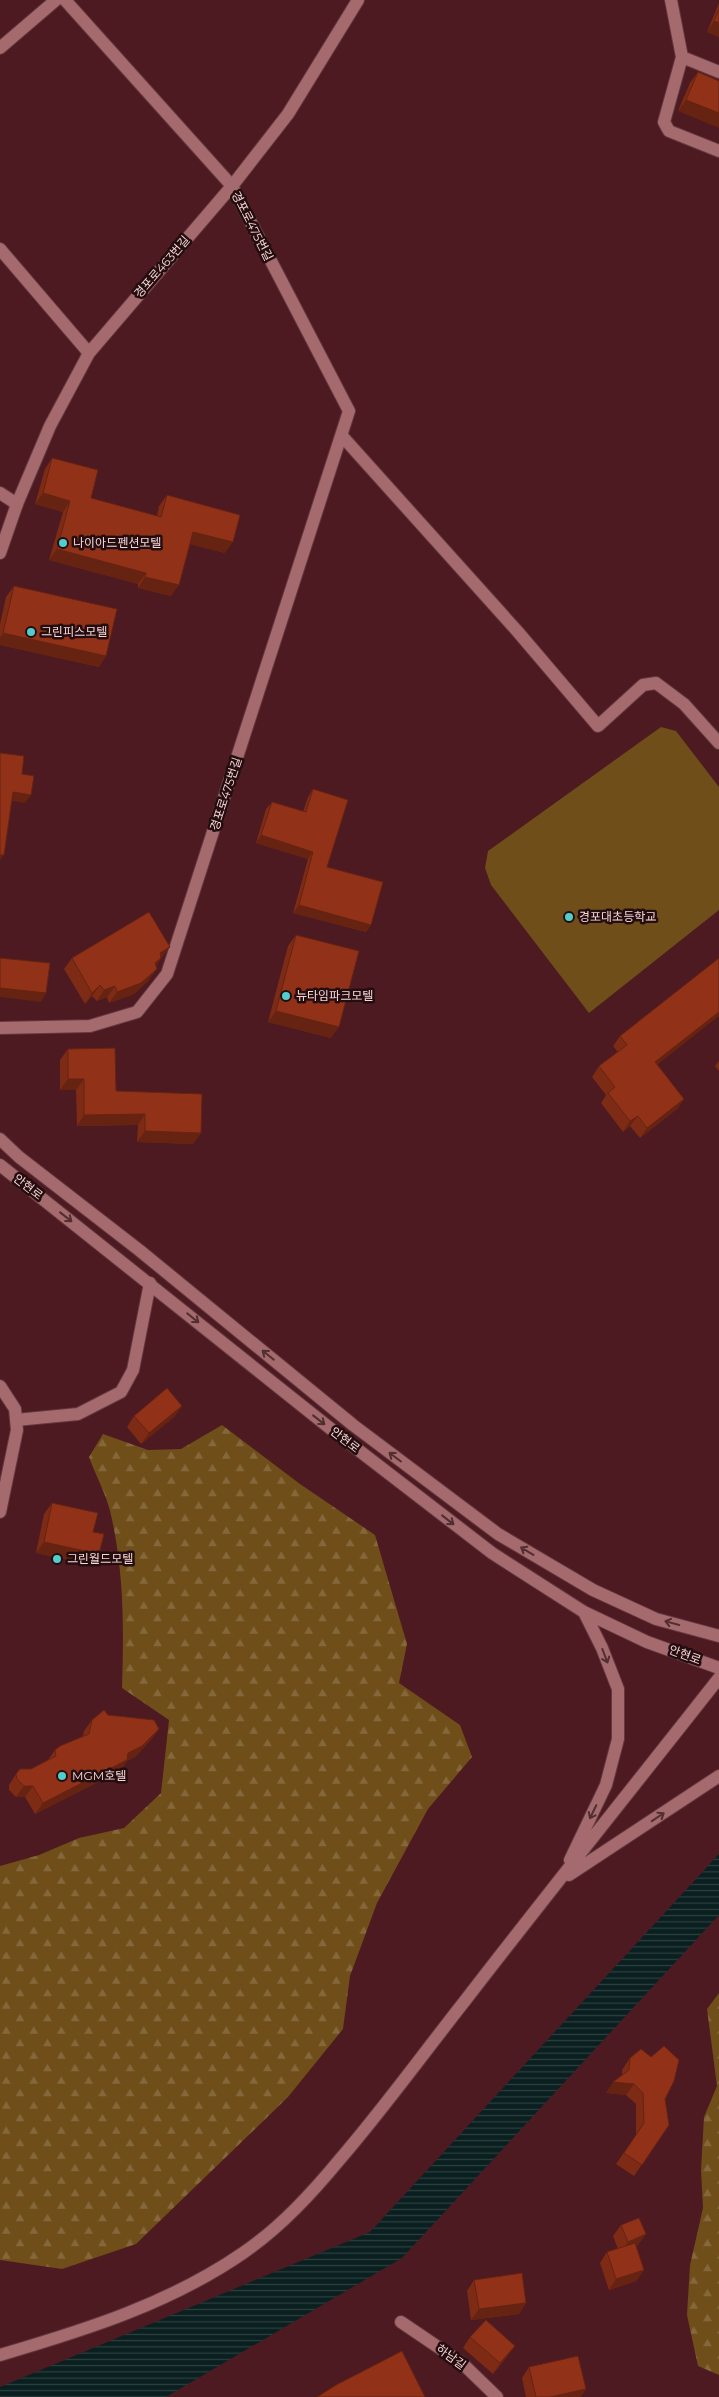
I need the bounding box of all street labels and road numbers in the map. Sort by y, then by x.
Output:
street label: 경포로475번길 [228,188,276,263]
street label: 경포로463번길 [131,233,193,301]
street label: 경포로475번길 [207,755,244,832]
street label: 안현로 [11,1170,46,1203]
street label: 안현로 [328,1423,363,1456]
street label: 안현로 [667,1642,703,1667]
street label: 하남길 [433,2341,469,2372]

